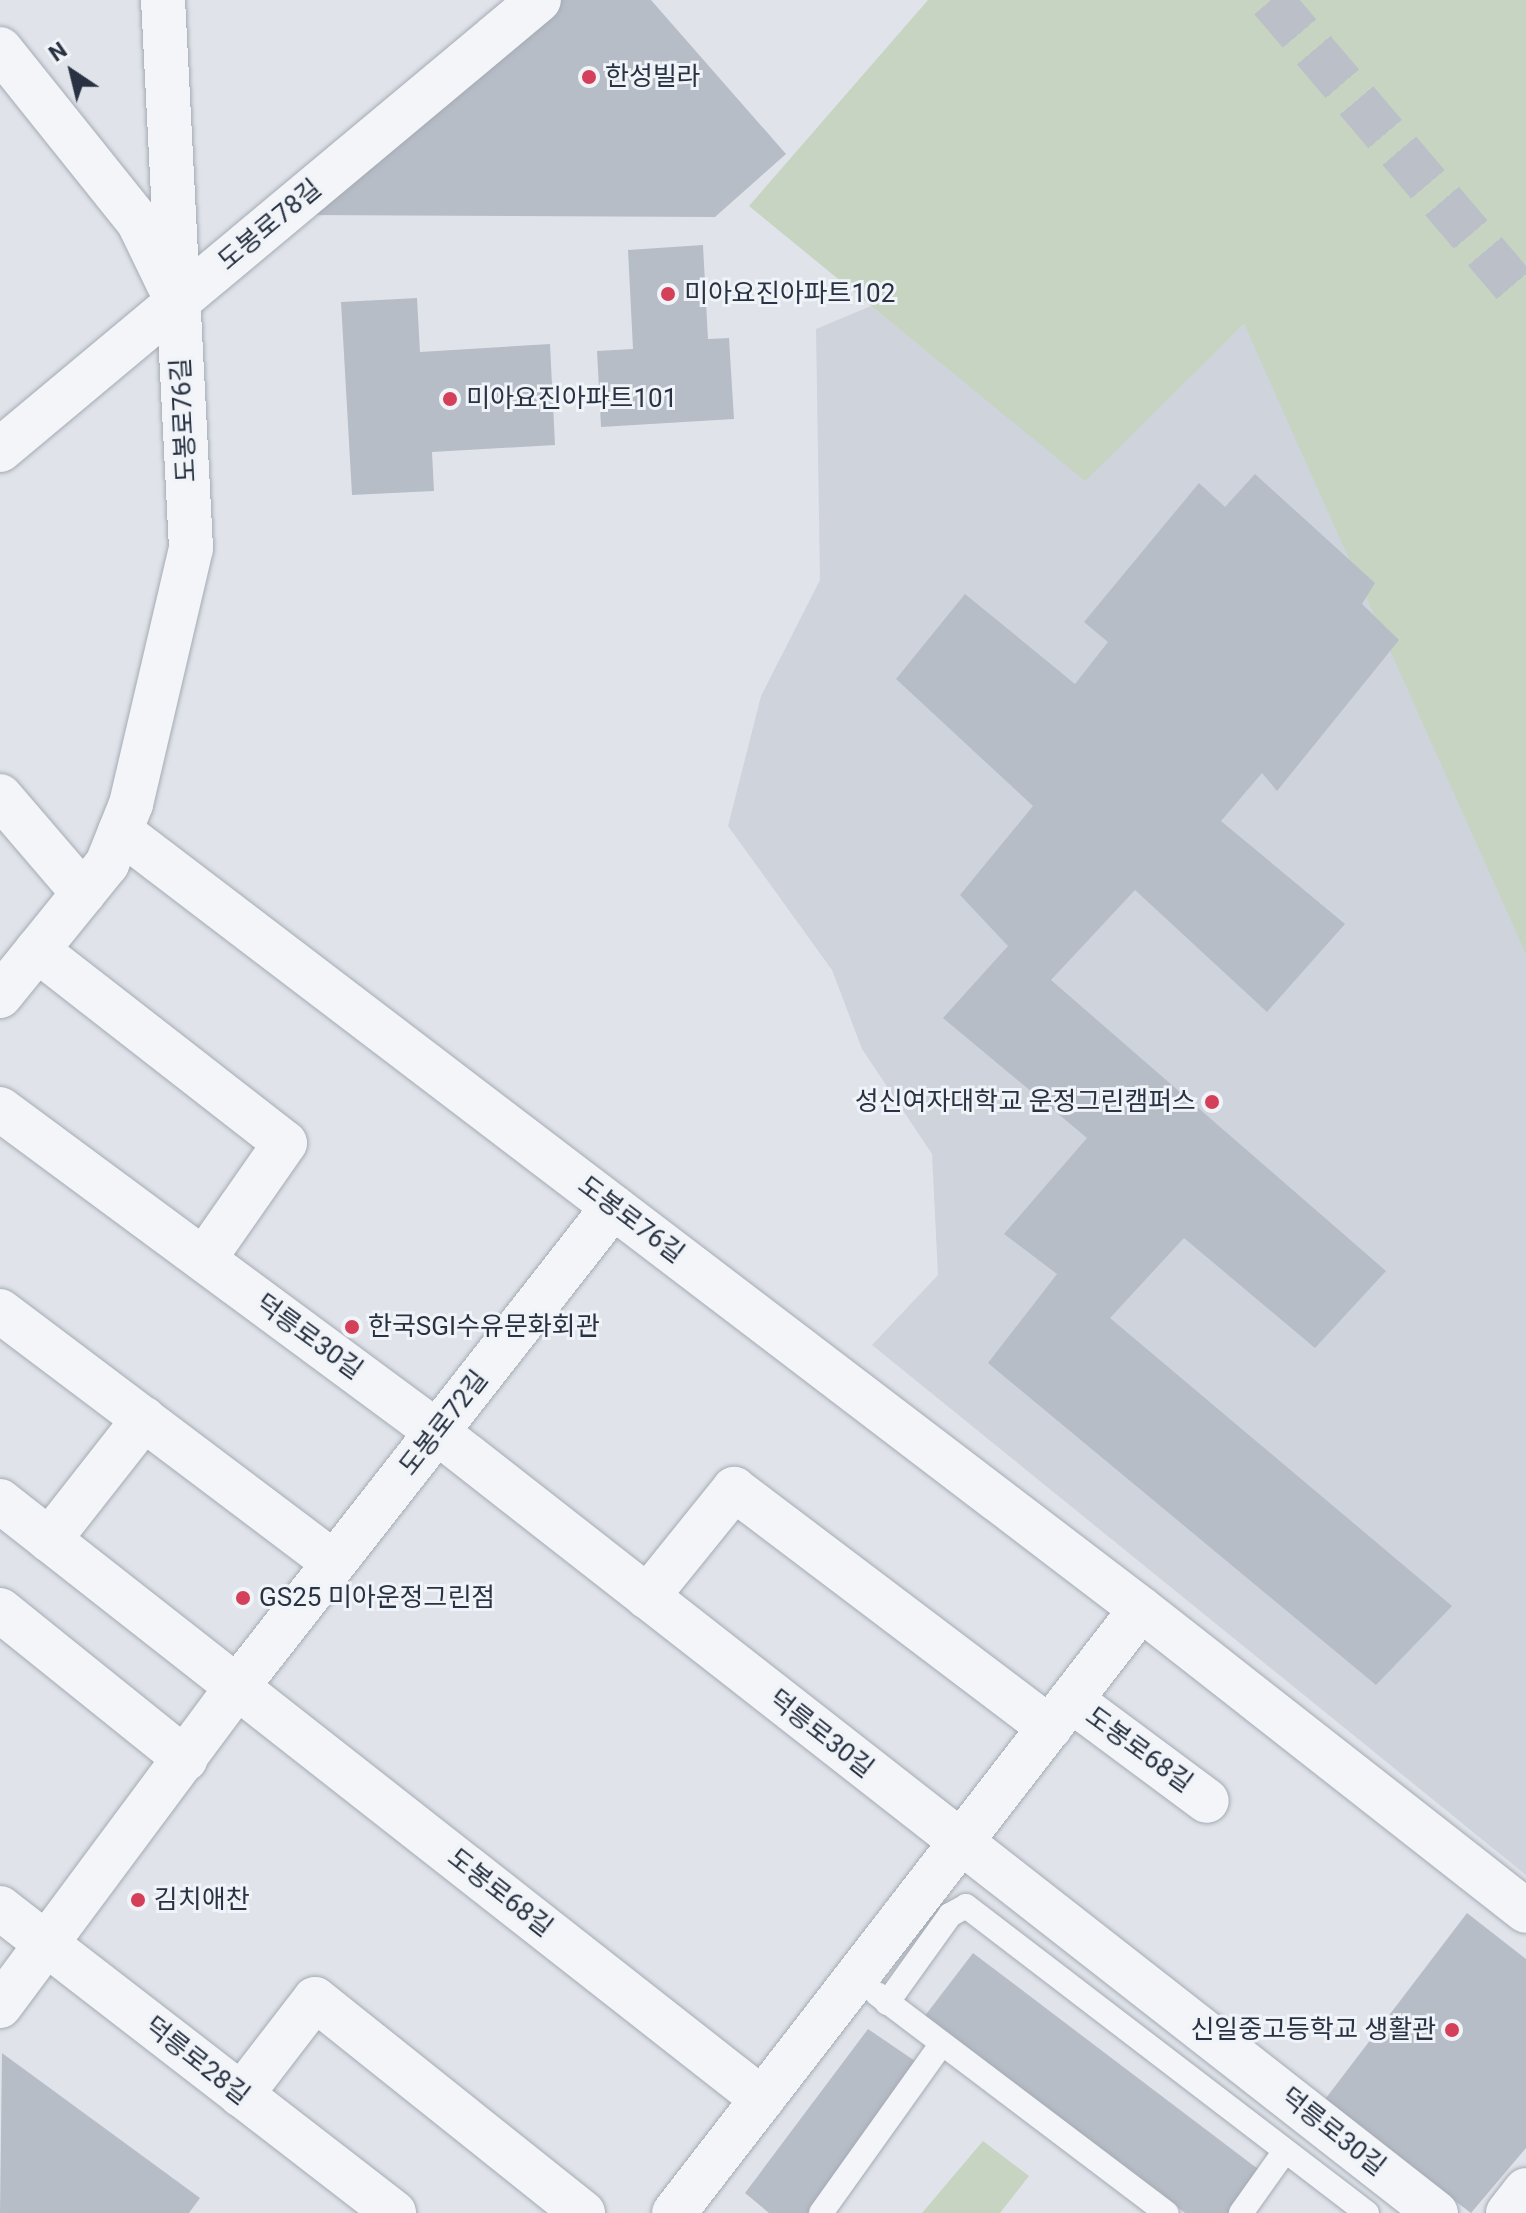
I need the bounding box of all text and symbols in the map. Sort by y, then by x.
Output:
north arrow [32,32,112,112]
text: N [44,37,71,67]
place label: 한성빌라 [605,61,701,93]
marker: 한성빌라 [580,68,598,86]
street label: 도봉로78길 [212,173,328,277]
place label: 미아요진아파트102 [684,278,895,310]
marker: 미아요진아파트102 [659,285,677,303]
street label: 도봉로76길 [165,357,203,483]
place label: 미아요진아파트101 [466,383,677,415]
marker: 미아요진아파트101 [441,390,459,408]
place label: 성신여자대학교 운정그린캠퍼스 [855,1086,1196,1118]
marker: 성신여자대학교 운정그린캠퍼스 [1203,1093,1221,1111]
street label: 도봉로76길 [572,1170,690,1270]
street label: 덕릉로30길 [249,1288,369,1386]
place label: 한국SGI수유문화회관 [368,1311,600,1343]
marker: 한국SGI수유문화회관 [343,1318,361,1336]
street label: 도봉로72길 [393,1364,495,1482]
place label: GS25 미아운정그린점 [259,1582,495,1614]
marker: GS25 미아운정그린점 [234,1589,252,1607]
street label: 덕릉로30길 [762,1683,880,1785]
street label: 도봉로68길 [1079,1701,1199,1799]
street label: 도봉로68길 [441,1842,559,1944]
place label: 김치애찬 [154,1884,250,1916]
marker: 김치애찬 [129,1891,147,1909]
street label: 덕릉로28길 [138,2010,256,2112]
place label: 신일중고등학교 생활관 [1190,2014,1436,2046]
marker: 신일중고등학교 생활관 [1443,2021,1461,2039]
street label: 덕릉로30길 [1274,2081,1392,2183]

